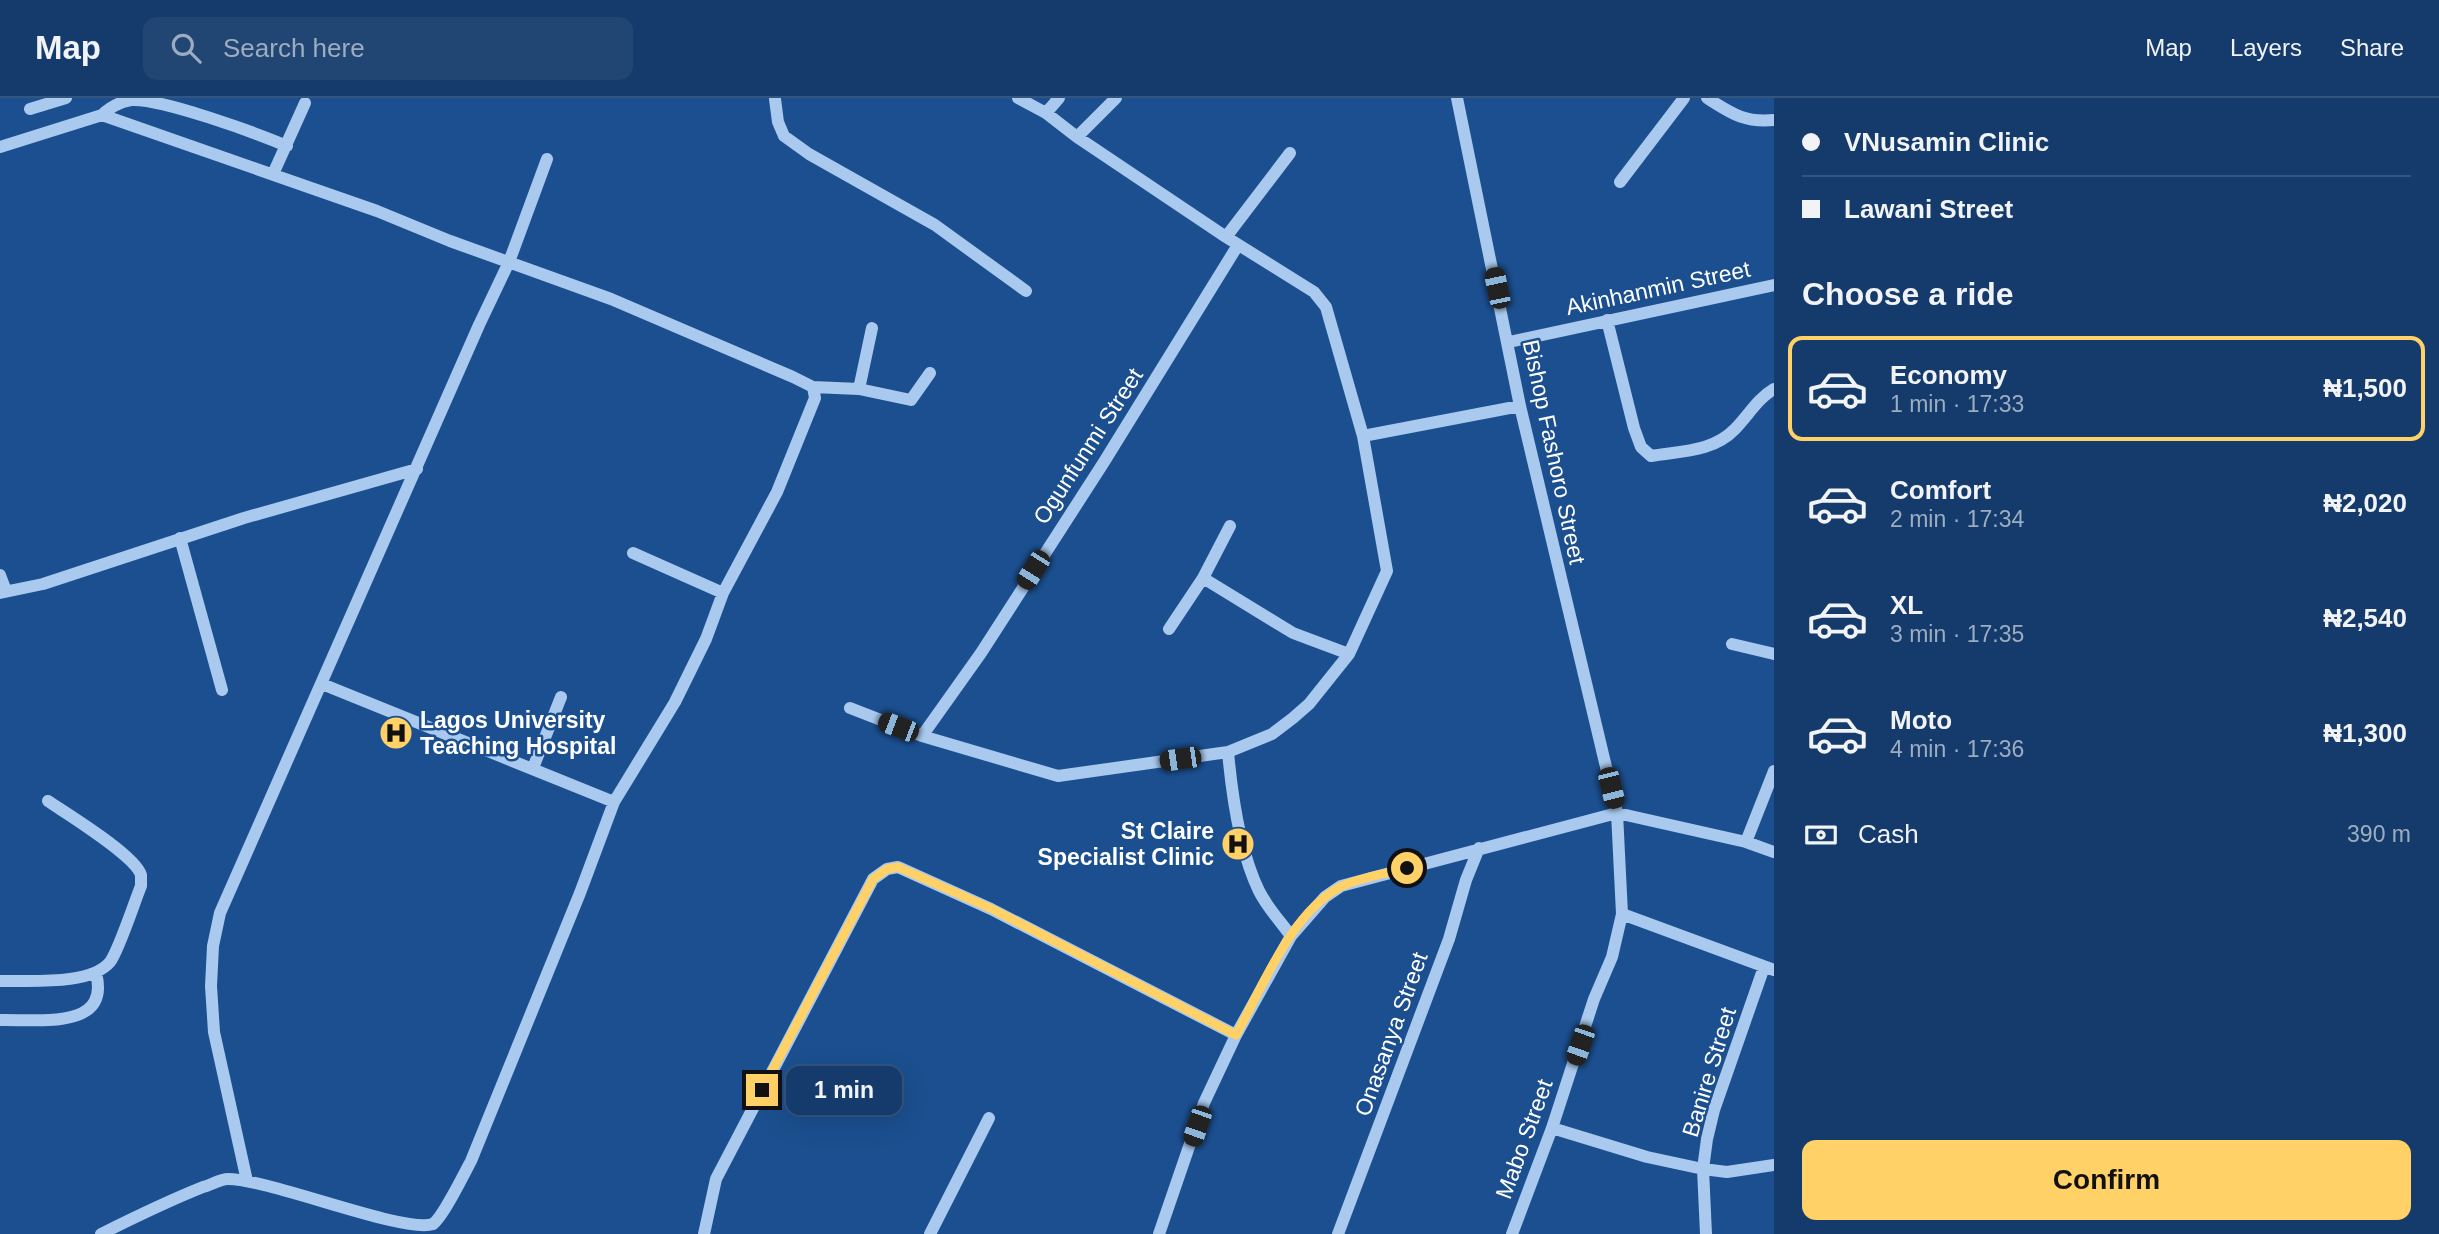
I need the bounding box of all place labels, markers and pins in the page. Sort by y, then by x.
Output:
place label: Lagos University Teaching Hospital [420,707,616,759]
hospital icon: Lagos University Teaching Hospital [377,714,415,752]
place label: St Claire Specialist Clinic [1038,818,1214,870]
hospital icon: St Claire Specialist Clinic [1219,825,1257,863]

